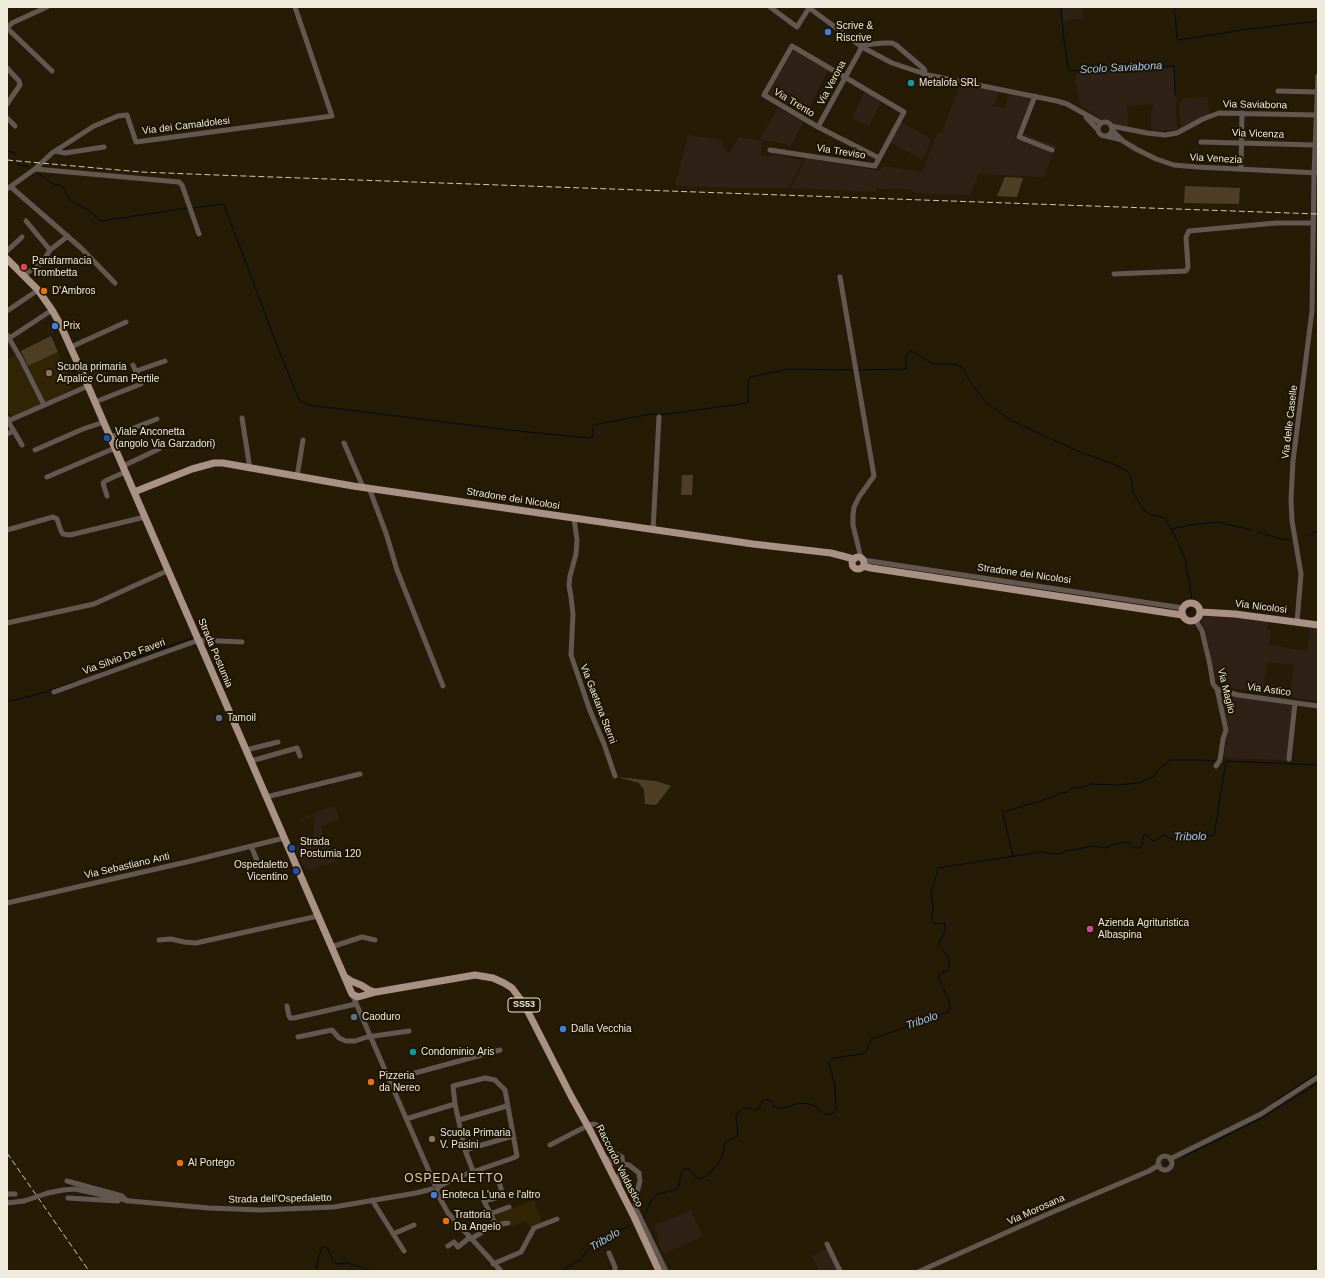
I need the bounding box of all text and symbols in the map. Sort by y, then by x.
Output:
place label: Scrive & Riscrive [836,20,873,44]
marker: Scrive & Riscrive [823,27,833,37]
street label: Via Verona [815,59,849,107]
water label: Scolo Saviabona [1079,59,1163,77]
place label: Metalofa SRL [919,77,980,89]
marker: Metalofa SRL [906,78,916,88]
street label: Via Trento [771,86,817,120]
street label: Via Saviabona [1223,98,1287,112]
street label: Via dei Camaldolesi [141,115,231,137]
street label: Via Vicenza [1232,127,1284,141]
street label: Via Treviso [816,142,866,162]
street label: Via Venezia [1189,152,1243,166]
place label: Parafarmacia Trombetta [32,255,91,278]
marker: Parafarmacia Trombetta [19,262,29,272]
place label: D'Ambros [52,285,96,297]
marker: D'Ambros [39,286,49,296]
place label: Prix [63,320,80,332]
marker: Prix [50,321,60,331]
place label: Scuola primaria Arpalice Cuman Pertile [57,361,159,384]
marker: Scuola primaria Arpalice Cuman Pertile [44,368,54,378]
street label: Via delle Caselle [1280,384,1300,460]
place label: Viale Anconetta (angolo Via Garzadori) [115,426,215,450]
marker: Viale Anconetta (angolo Via Garzadori) [102,433,112,443]
street label: Stradone dei Nicolosi [465,486,561,512]
street label: Stradone dei Nicolosi [976,561,1072,587]
street label: Via Nicolosi [1234,598,1288,616]
street label: Strada Postumia [195,617,235,689]
street label: Via Silvio De Faveri [81,636,167,678]
street label: Via Gaetana Sterni [577,662,619,746]
street label: Via Maglio [1215,667,1237,715]
street label: Via Astico [1246,681,1292,699]
place label: Tamoil [227,712,256,724]
marker: Tamoil [214,713,224,723]
water label: Tribolo [1173,830,1207,844]
place label: Strada Postumia 120 [300,836,361,860]
marker: Strada Postumia 120 [287,843,297,853]
street label: Via Sebastiano Anti [83,850,171,882]
place label: Ospedaletto Vicentino [234,859,288,882]
marker: Ospedaletto Vicentino [291,866,301,876]
place label: Azienda Agrituristica Albaspina [1098,917,1189,940]
marker: Azienda Agrituristica Albaspina [1085,924,1095,934]
road number: SS53 [508,998,540,1012]
water label: Tribolo [904,1009,940,1033]
place label: Caoduro [362,1011,400,1023]
marker: Caoduro [349,1012,359,1022]
place label: Dalla Vecchia [571,1023,632,1035]
marker: Dalla Vecchia [558,1024,568,1034]
place label: Condominio Aris [421,1046,494,1058]
marker: Condominio Aris [408,1047,418,1057]
place label: Pizzeria da Nereo [379,1070,420,1094]
marker: Pizzeria da Nereo [366,1077,376,1087]
street label: Raccordo Valdastico [593,1123,645,1209]
place label: Scuola Primaria V. Pasini [440,1127,511,1150]
marker: Scuola Primaria V. Pasini [427,1134,437,1144]
place label: Al Portego [188,1157,235,1169]
marker: Al Portego [175,1158,185,1168]
district label: OSPEDALETTO [404,1172,504,1186]
place label: Enoteca L'una e l'altro [442,1189,540,1201]
marker: Enoteca L'una e l'altro [429,1190,439,1200]
street label: Strada dell'Ospedaletto [228,1192,332,1206]
street label: Via Morosana [1005,1192,1067,1228]
place label: Trattoria Da Angelo [454,1209,501,1232]
marker: Trattoria Da Angelo [441,1216,451,1226]
water label: Tribolo [588,1226,622,1254]

